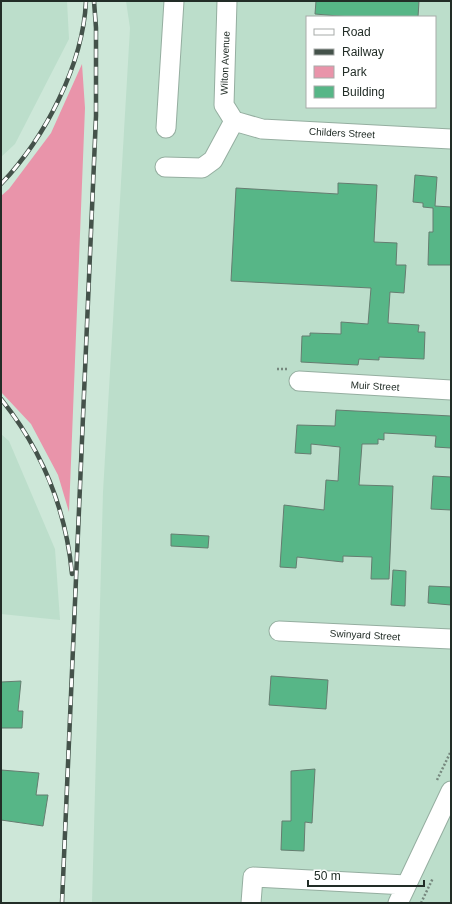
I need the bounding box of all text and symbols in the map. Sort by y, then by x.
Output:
legend [306,16,436,108]
text: Road [342,25,371,39]
street label: Wilton Avenue [218,31,232,95]
text: Railway [342,45,384,59]
text: Park [342,65,368,79]
text: Building [342,85,385,99]
street label: Childers Street [309,126,376,140]
street label: Muir Street [350,379,400,393]
street label: Swinyard Street [329,628,401,642]
scale bar [308,862,424,888]
text: 50 m [314,869,341,883]

